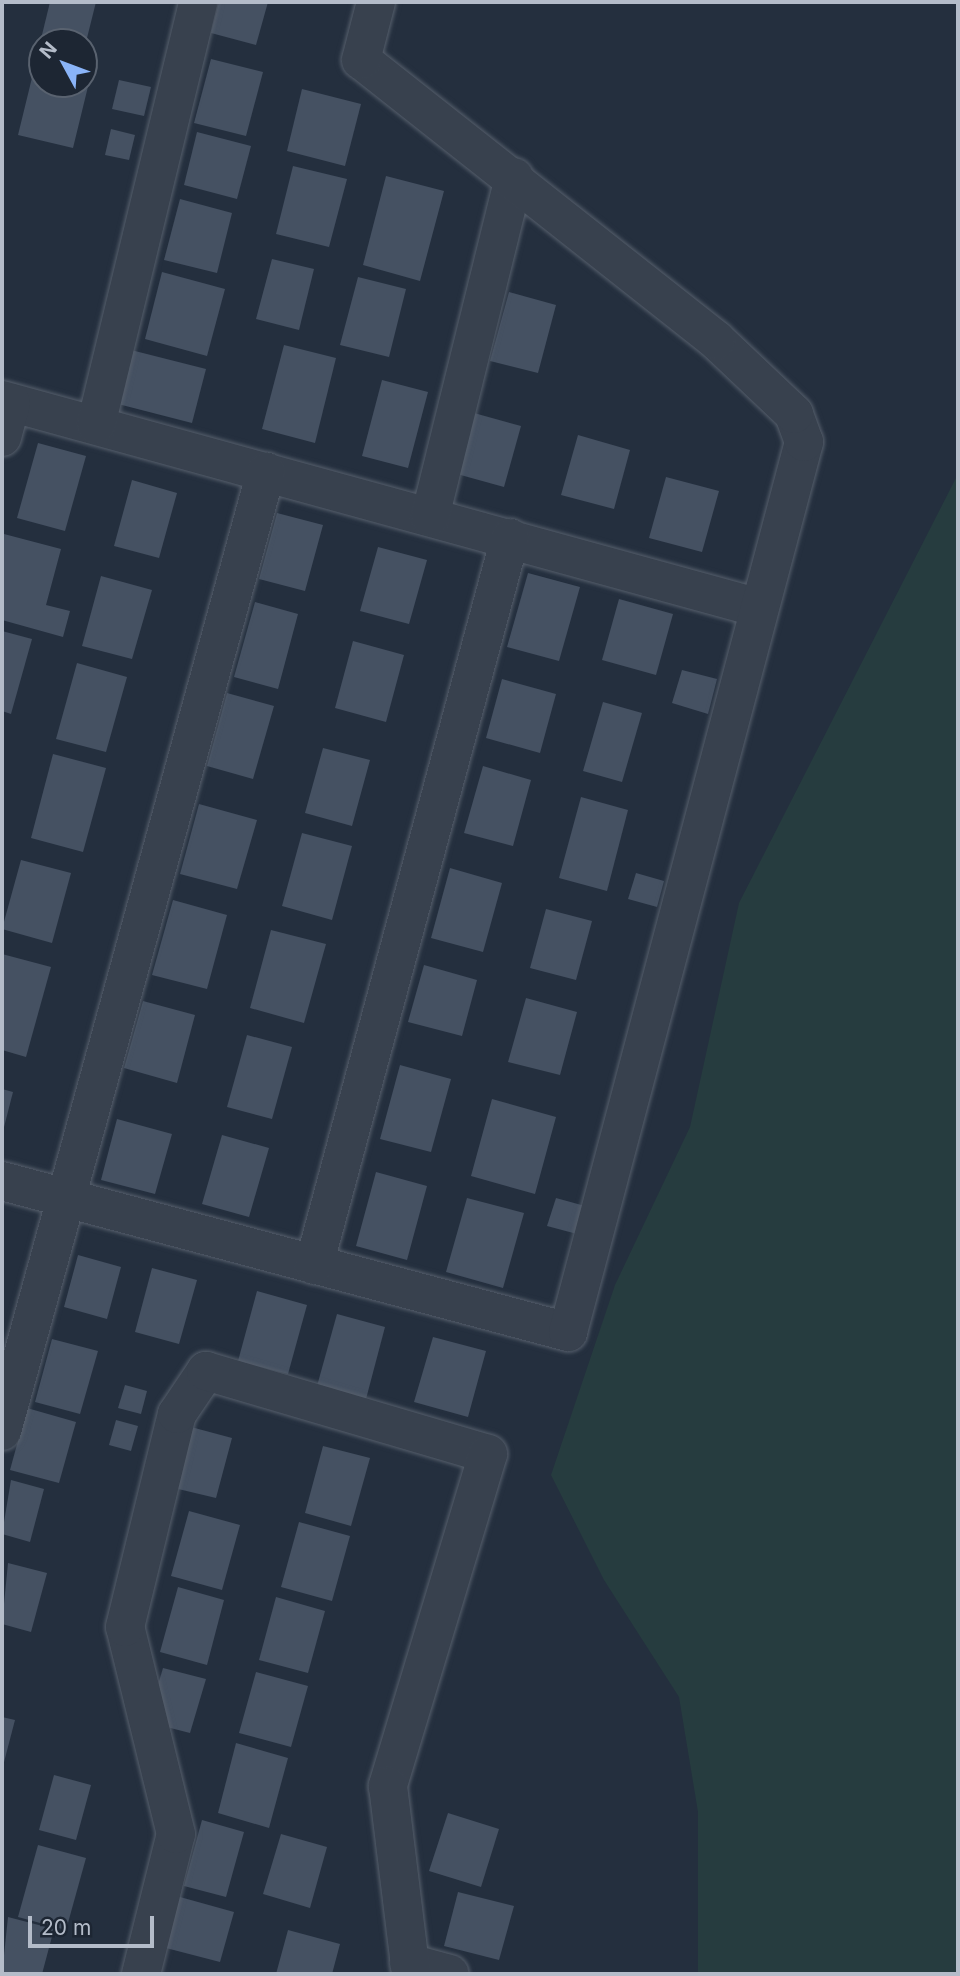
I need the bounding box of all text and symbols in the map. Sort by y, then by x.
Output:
north arrow [28,28,98,98]
text: N [35,37,62,63]
scale bar [32,1902,158,1946]
text: 20 m [41,1915,91,1940]

